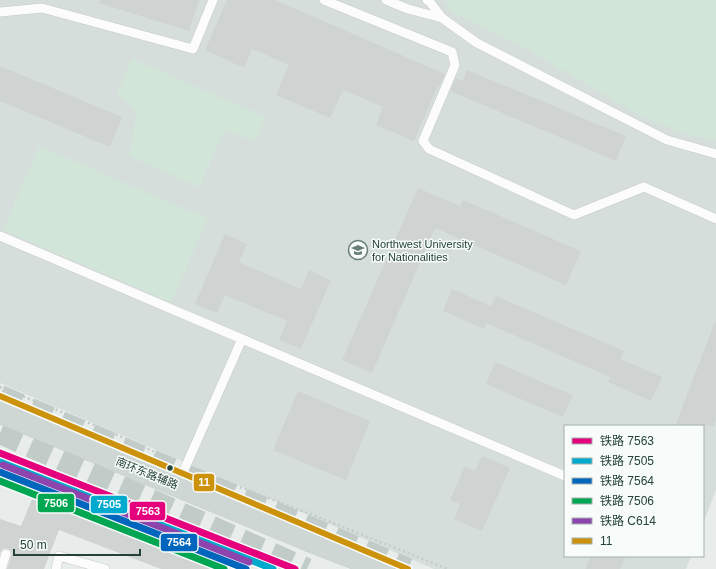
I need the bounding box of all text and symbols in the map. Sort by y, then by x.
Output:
place label: Northwest University for Nationalities [372,238,473,263]
school or university icon: Northwest University for Nationalities [347,239,369,261]
legend [564,425,704,557]
text: 铁路 7563 [600,434,654,448]
text: 铁路 7505 [600,454,654,468]
street label: 南环东路辅路 [114,455,180,491]
unlabelled marker [165,463,175,473]
line badge: 11 [193,473,215,492]
text: 铁路 7564 [600,474,654,488]
text: 11 [198,476,210,488]
line badge: 7506 [37,493,75,513]
text: 铁路 7506 [600,494,654,508]
line badge: 7505 [90,495,128,514]
text: 7506 [44,497,68,509]
text: 7505 [97,498,121,510]
line badge: 7563 [129,501,166,521]
text: 7563 [136,505,160,517]
text: 铁路 C614 [600,514,656,528]
scale bar [14,531,140,557]
line badge: 7564 [160,533,198,552]
text: 11 [600,534,613,548]
text: 7564 [167,536,192,548]
text: 50 m [20,538,47,552]

